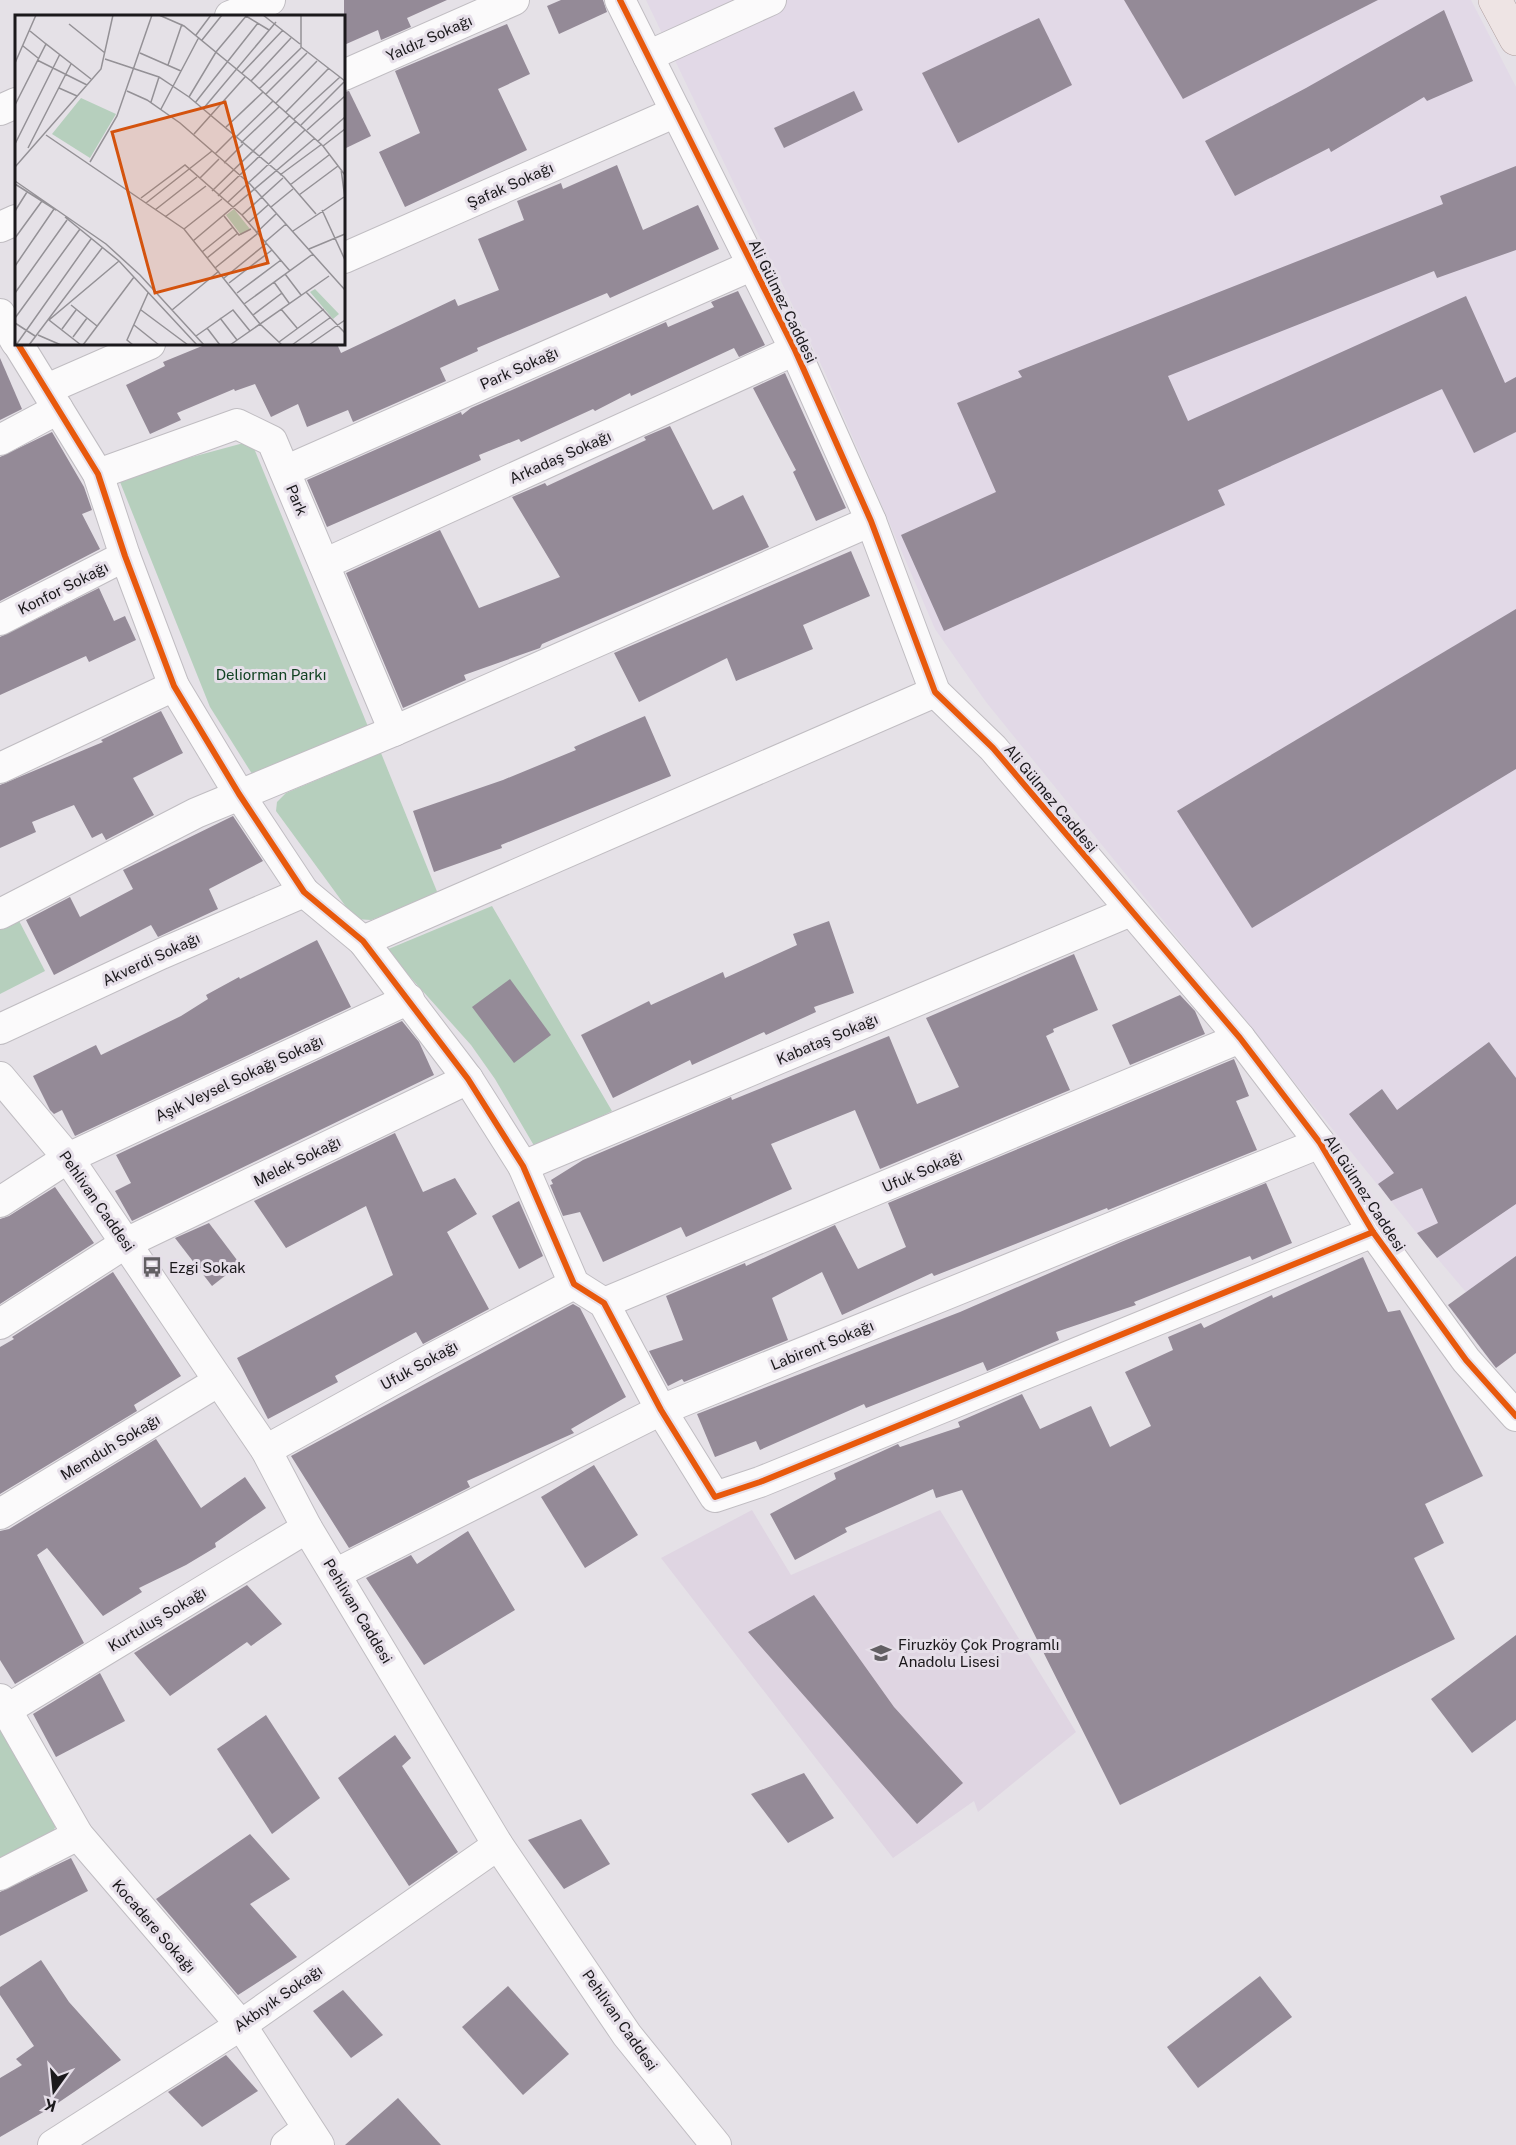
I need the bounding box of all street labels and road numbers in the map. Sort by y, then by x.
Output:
street label: Yaldız Sokağı [383,11,475,65]
street label: Şafak Sokağı [464,158,556,212]
street label: Ali Gülmez Caddesi [746,237,820,365]
street label: Park Sokağı [477,343,561,393]
street label: Arkadaş Sokağı [507,427,613,487]
street label: Park [283,482,311,518]
street label: Konfor Sokağı [15,558,111,618]
street label: Ali Gülmez Caddesi [1001,741,1101,855]
street label: Akverdi Sokağı [100,929,202,989]
street label: Kabataş Sokağı [774,1010,880,1068]
street label: Aşık Veysel Sokağı Sokağı [152,1032,326,1124]
street label: Ali Gülmez Caddesi [1321,1132,1409,1254]
street label: Melek Sokağı [251,1133,343,1189]
street label: Pehlivan Caddesi [56,1147,138,1255]
street label: Ufuk Sokağı [879,1147,965,1195]
street label: Labirent Sokağı [768,1317,876,1373]
street label: Ufuk Sokağı [378,1337,460,1393]
street label: Memduh Sokağı [57,1411,163,1483]
street label: Pehlivan Caddesi [320,1556,396,1666]
street label: Kurtuluş Sokağı [105,1583,209,1655]
street label: Kocadere Sokağı [109,1876,199,1976]
street label: Akbıyık Sokağı [231,1961,325,2035]
street label: Pehlivan Caddesi [579,1966,661,2074]

